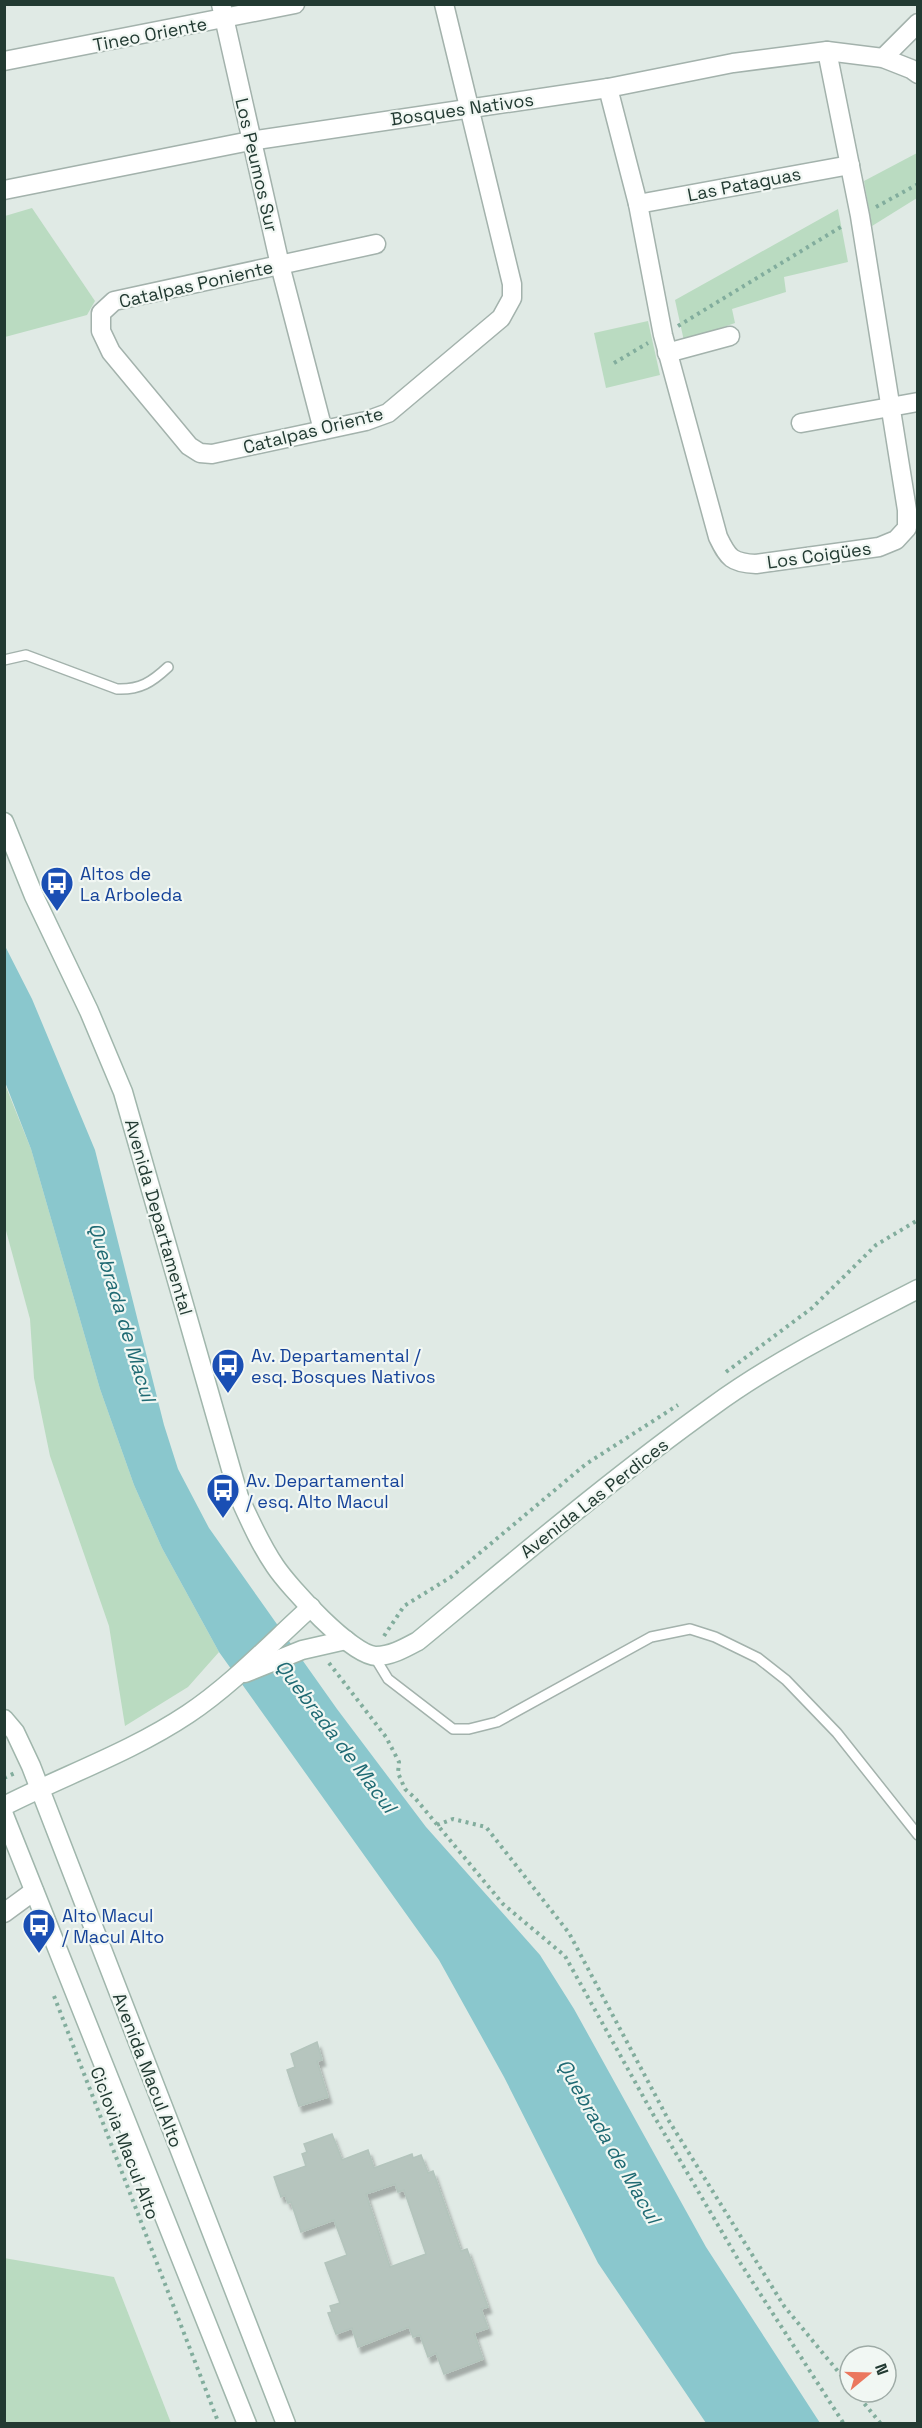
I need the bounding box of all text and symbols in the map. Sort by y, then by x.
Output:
street label: Tineo Oriente [91,12,209,56]
street label: Bosques Nativos [389,88,535,130]
street label: Los Peumos Sur [230,96,284,234]
street label: Las Pataguas [685,162,803,206]
street label: Catalpas Poniente [117,255,275,313]
street label: Catalpas Oriente [241,401,385,459]
street label: Los Coigües [766,536,872,574]
place label: Altos de La Arboleda [80,862,182,906]
bus stop icon: Altos de La Arboleda [39,865,75,912]
street label: Avenida Departamental [120,1116,198,1318]
water label: Quebrada de Macul [82,1219,162,1407]
place label: Av. Departamental / esq. Bosques Nativos [251,1344,436,1388]
bus stop icon: Av. Departamental / esq. Bosques Nativos [210,1347,246,1394]
street label: Avenida Las Perdices [515,1433,673,1563]
place label: Av. Departamental / esq. Alto Macul [246,1469,404,1513]
bus stop icon: Av. Departamental / esq. Alto Macul [205,1472,241,1519]
water label: Quebrada de Macul [270,1654,404,1820]
place label: Alto Macul / Macul Alto [62,1904,164,1948]
bus stop icon: Alto Macul / Macul Alto [21,1907,57,1954]
street label: Avenida Macul Alto [108,1989,188,2151]
water label: Quebrada de Macul [551,2054,668,2230]
street label: Ciclovìa Macul Alto [85,2063,165,2223]
north arrow [838,2344,898,2404]
text: N [870,2361,893,2378]

